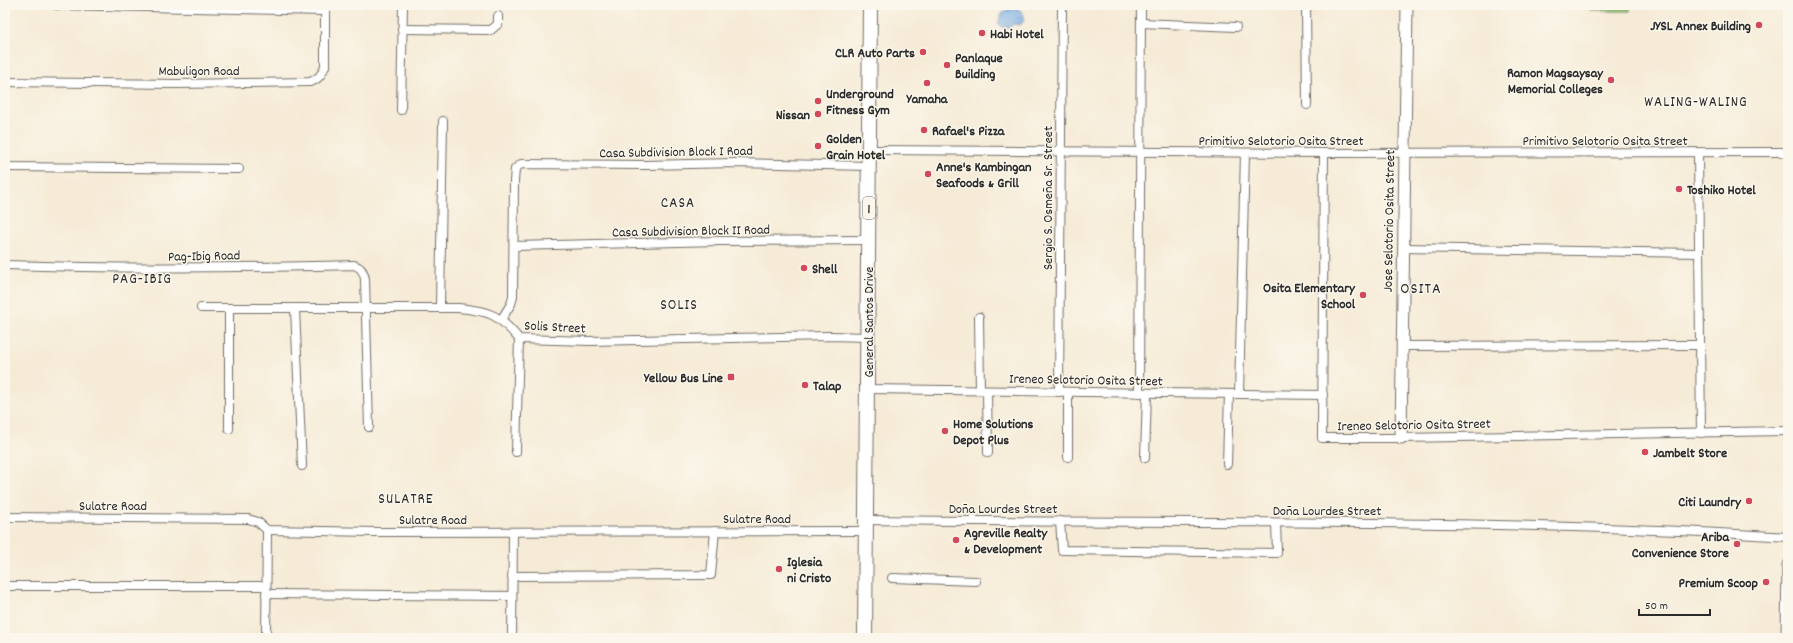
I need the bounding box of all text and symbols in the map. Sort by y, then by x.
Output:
place label: JYSL Annex Building [1650,17,1751,37]
marker: JYSL Annex Building [1754,20,1764,30]
place label: Habi Hotel [990,25,1044,45]
marker: Habi Hotel [977,28,987,38]
place label: CLR Auto Parts [835,44,915,64]
marker: CLR Auto Parts [918,47,928,57]
place label: Panlaque Building [955,49,1003,85]
marker: Panlaque Building [942,60,952,70]
street label: Mabuligon Road [159,62,239,82]
place label: Ramon Magsaysay Memorial Colleges [1507,64,1604,100]
marker: Ramon Magsaysay Memorial Colleges [1606,75,1616,85]
marker: Yamaha [922,78,932,88]
place label: Underground Fitness Gym [826,85,894,121]
place label: Yamaha [906,90,949,110]
district label: WALING-WALING [1644,92,1748,114]
marker: Underground Fitness Gym [813,96,823,106]
place label: Nissan [776,106,811,126]
marker: Nissan [813,109,823,119]
place label: Rafael's Pizza [932,122,1006,142]
marker: Rafael's Pizza [919,125,929,135]
street label: Sergio S. Osmeña Sr. Street [1039,126,1059,270]
place label: Golden Grain Hotel [826,130,886,166]
street label: Primitivo Selotorio Osita Street [1198,132,1364,152]
street label: Primitivo Selotorio Osita Street [1522,132,1688,152]
marker: Golden Grain Hotel [813,141,823,151]
street label: Casa Subdivision Block I Road [599,142,753,164]
street label: Jose Selotorio Osita Street [1379,150,1401,292]
place label: Anne's Kambingan Seafoods & Grill [936,158,1032,194]
marker: Anne's Kambingan Seafoods & Grill [923,169,933,179]
place label: Toshiko Hotel [1687,181,1756,201]
marker: Toshiko Hotel [1674,184,1684,194]
district label: CASA [661,193,695,215]
road number: 1 [863,197,875,219]
street label: Casa Subdivision Block II Road [612,221,770,243]
street label: Pag-Ibig Road [168,246,240,268]
place label: Shell [812,260,838,280]
marker: Shell [799,263,809,273]
street label: General Santos Drive [860,267,880,377]
district label: PAG-IBIG [112,269,172,291]
district label: OSITA [1400,278,1442,301]
place label: Osita Elementary School [1263,279,1356,315]
marker: Osita Elementary School [1358,290,1368,300]
district label: SOLIS [660,295,698,317]
street label: Solis Street [524,316,586,340]
place label: Yellow Bus Line [643,369,723,389]
street label: Ireneo Selotorio Osita Street [1009,370,1163,392]
marker: Yellow Bus Line [726,372,736,382]
place label: Talap [813,377,842,397]
marker: Talap [800,380,810,390]
place label: Home Solutions Depot Plus [953,415,1034,451]
street label: Ireneo Selotorio Osita Street [1337,415,1491,437]
marker: Home Solutions Depot Plus [940,426,950,436]
place label: Jambelt Store [1653,444,1727,464]
marker: Jambelt Store [1640,447,1650,457]
district label: SULATRE [378,489,434,511]
place label: Citi Laundry [1678,493,1742,513]
marker: Citi Laundry [1744,496,1754,506]
street label: Sulatre Road [79,497,147,517]
street label: Doña Lourdes Street [949,500,1057,520]
street label: Doña Lourdes Street [1273,502,1381,522]
street label: Sulatre Road [723,510,791,530]
street label: Sulatre Road [399,511,467,531]
place label: Agreville Realty & Development [964,524,1049,560]
place label: Ariba Convenience Store [1632,528,1730,564]
marker: Agreville Realty & Development [951,535,961,545]
marker: Ariba Convenience Store [1732,539,1742,549]
place label: Iglesia ni Cristo [787,553,831,589]
marker: Iglesia ni Cristo [774,564,784,574]
place label: Premium Scoop [1679,574,1759,594]
marker: Premium Scoop [1761,577,1771,587]
scale bar [1639,591,1710,617]
text: 50 m [1645,598,1668,615]

